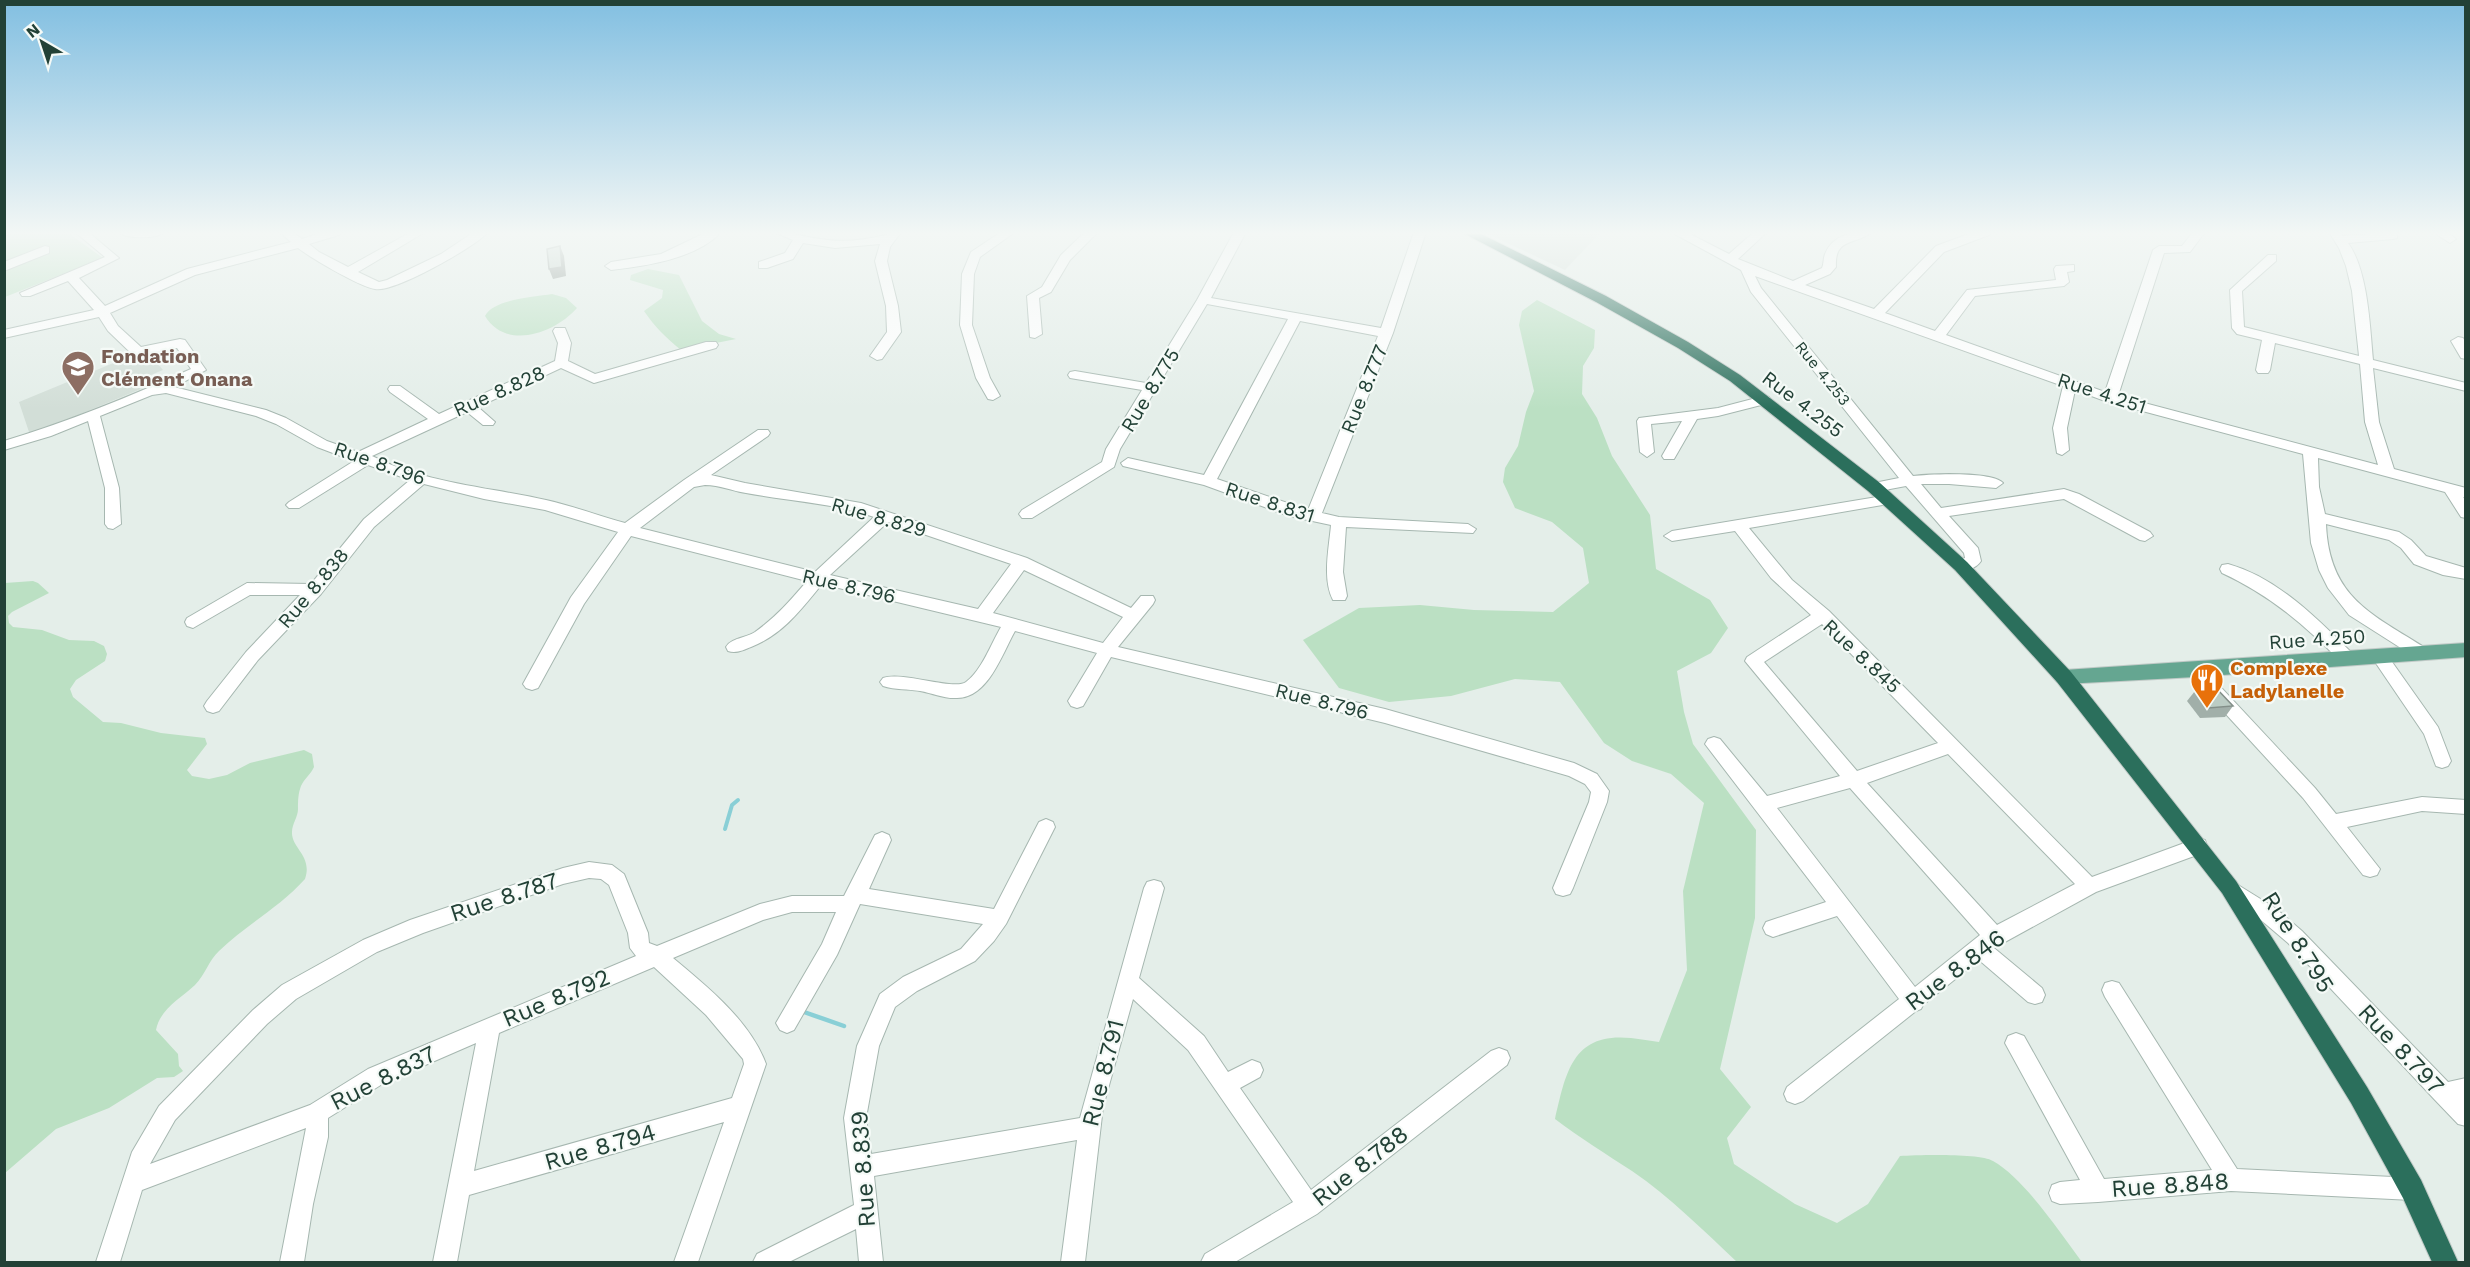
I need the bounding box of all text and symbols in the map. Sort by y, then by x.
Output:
north arrow [12,12,72,72]
text: N [22,20,43,42]
street label: Rue 4.253 [1791,337,1854,409]
street label: Rue 8.777 [1335,341,1393,437]
place label: Fondation Clément Onana [101,344,253,391]
street label: Rue 8.775 [1116,344,1184,436]
school or university icon: Fondation Clément Onana [60,349,96,396]
street label: Rue 8.828 [449,360,549,422]
street label: Rue 4.255 [1757,366,1849,442]
street label: Rue 4.251 [2054,367,2150,419]
street label: Rue 8.796 [331,436,429,490]
street label: Rue 8.831 [1222,476,1318,528]
street label: Rue 8.829 [829,492,929,542]
street label: Rue 8.838 [273,543,353,633]
street label: Rue 8.796 [800,564,898,608]
street label: Rue 8.845 [1818,614,1906,698]
street label: Rue 4.250 [2268,624,2366,654]
place label: Complexe Ladylanelle [2230,656,2344,703]
restaurant icon: Complexe Ladylanelle [2189,662,2225,709]
street label: Rue 8.796 [1273,678,1371,724]
street label: Rue 8.787 [446,866,562,928]
street label: Rue 8.795 [2256,886,2340,998]
street label: Rue 8.846 [1900,923,2010,1017]
street label: Rue 8.792 [498,963,614,1033]
street label: Rue 8.797 [2352,998,2450,1100]
street label: Rue 8.791 [1076,1017,1130,1129]
street label: Rue 8.837 [326,1040,440,1116]
street label: Rue 8.839 [845,1110,881,1228]
street label: Rue 8.794 [541,1118,659,1176]
street label: Rue 8.788 [1306,1120,1414,1212]
street label: Rue 8.848 [2110,1167,2230,1203]

